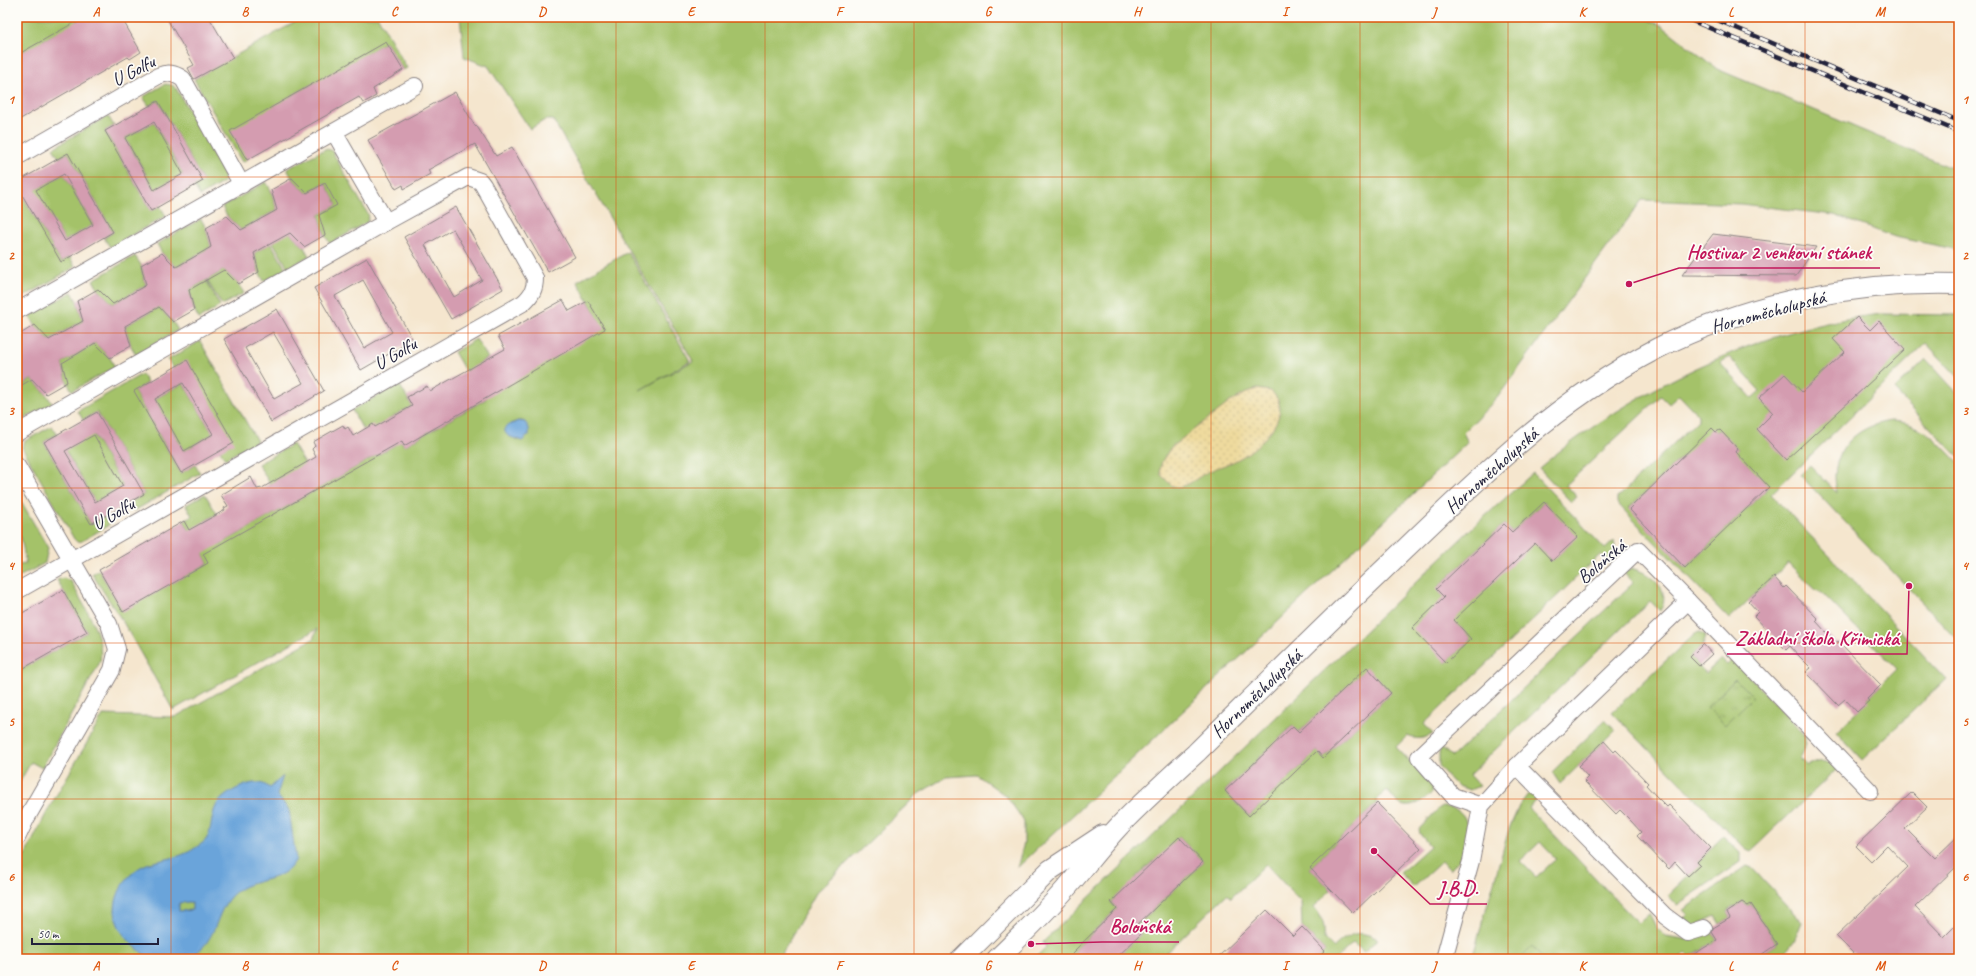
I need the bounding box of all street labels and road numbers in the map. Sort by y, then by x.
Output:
street label: U Golfu [108,49,161,92]
street label: Hornoměcholupská [1708,285,1830,339]
street label: U Golfu [370,331,423,376]
street label: Hornoměcholupská [1440,421,1545,519]
street label: U Golfu [88,491,141,536]
street label: Boloňská [1572,533,1632,589]
street label: Hornoměcholupská [1206,643,1309,743]

